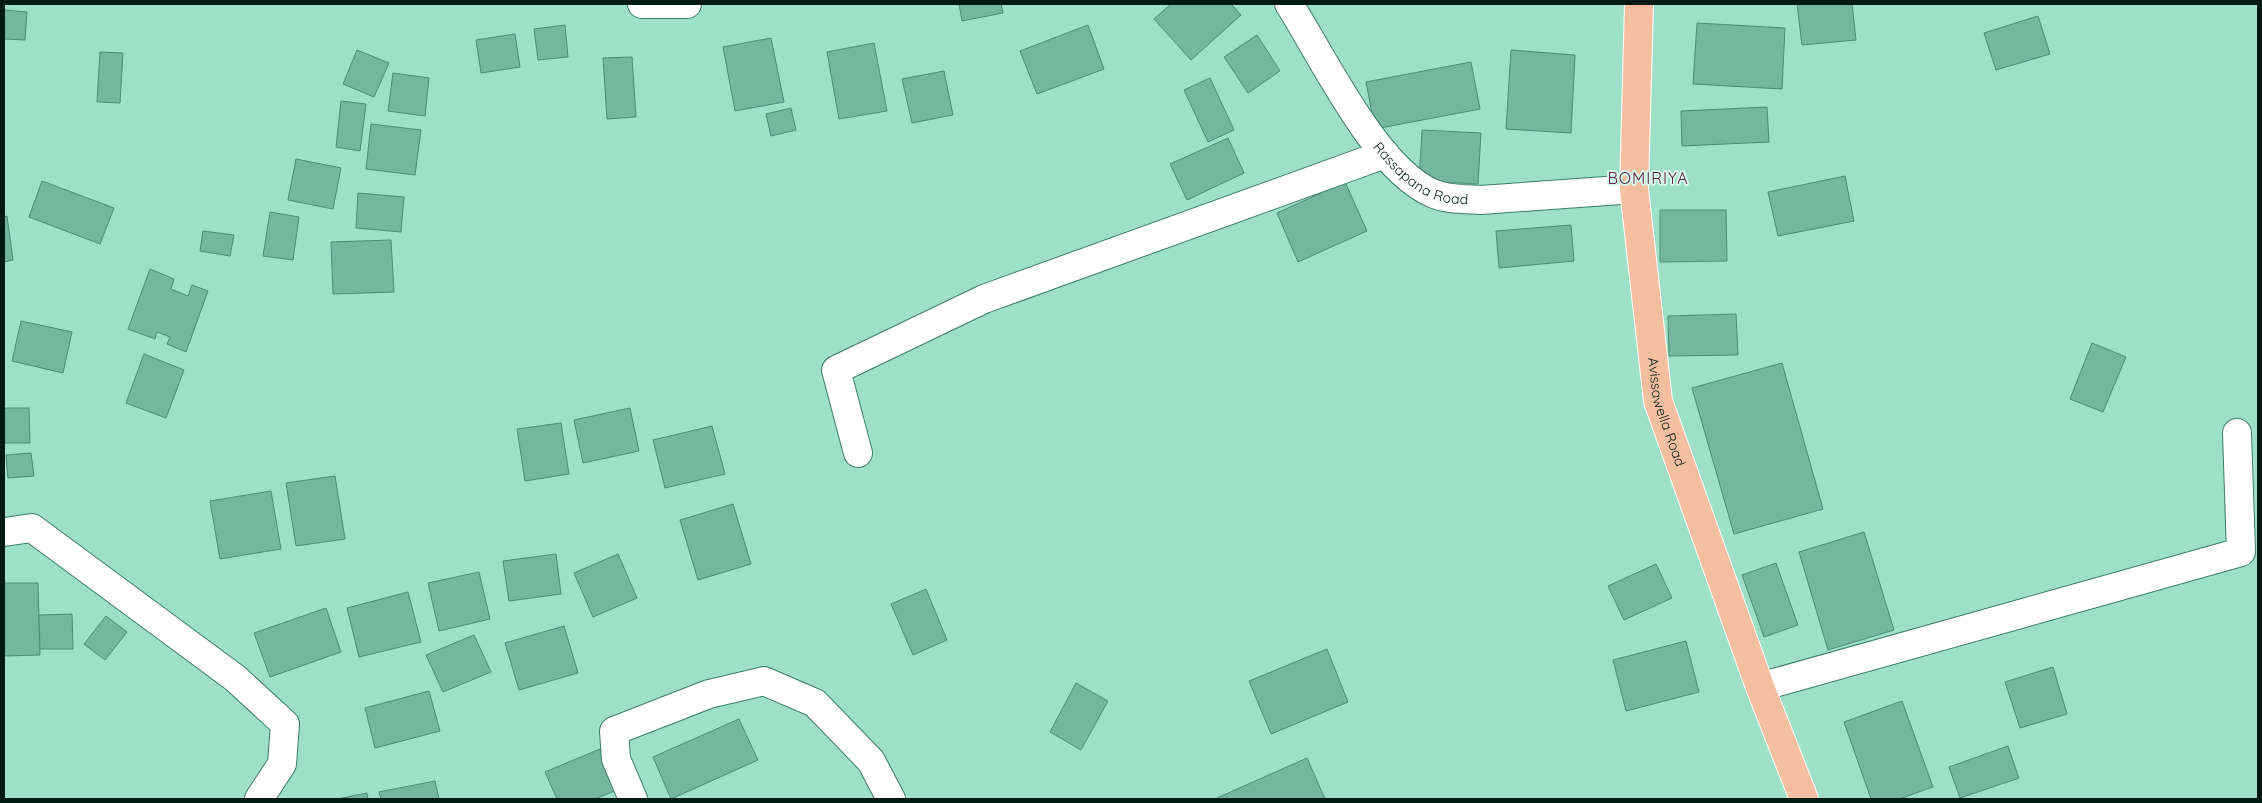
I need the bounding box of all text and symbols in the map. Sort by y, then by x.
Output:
street label: Rassapana Road [1370,138,1469,208]
district label: BOMIRIYA [1607,168,1689,188]
street label: Avissawella Road [1644,356,1690,469]

